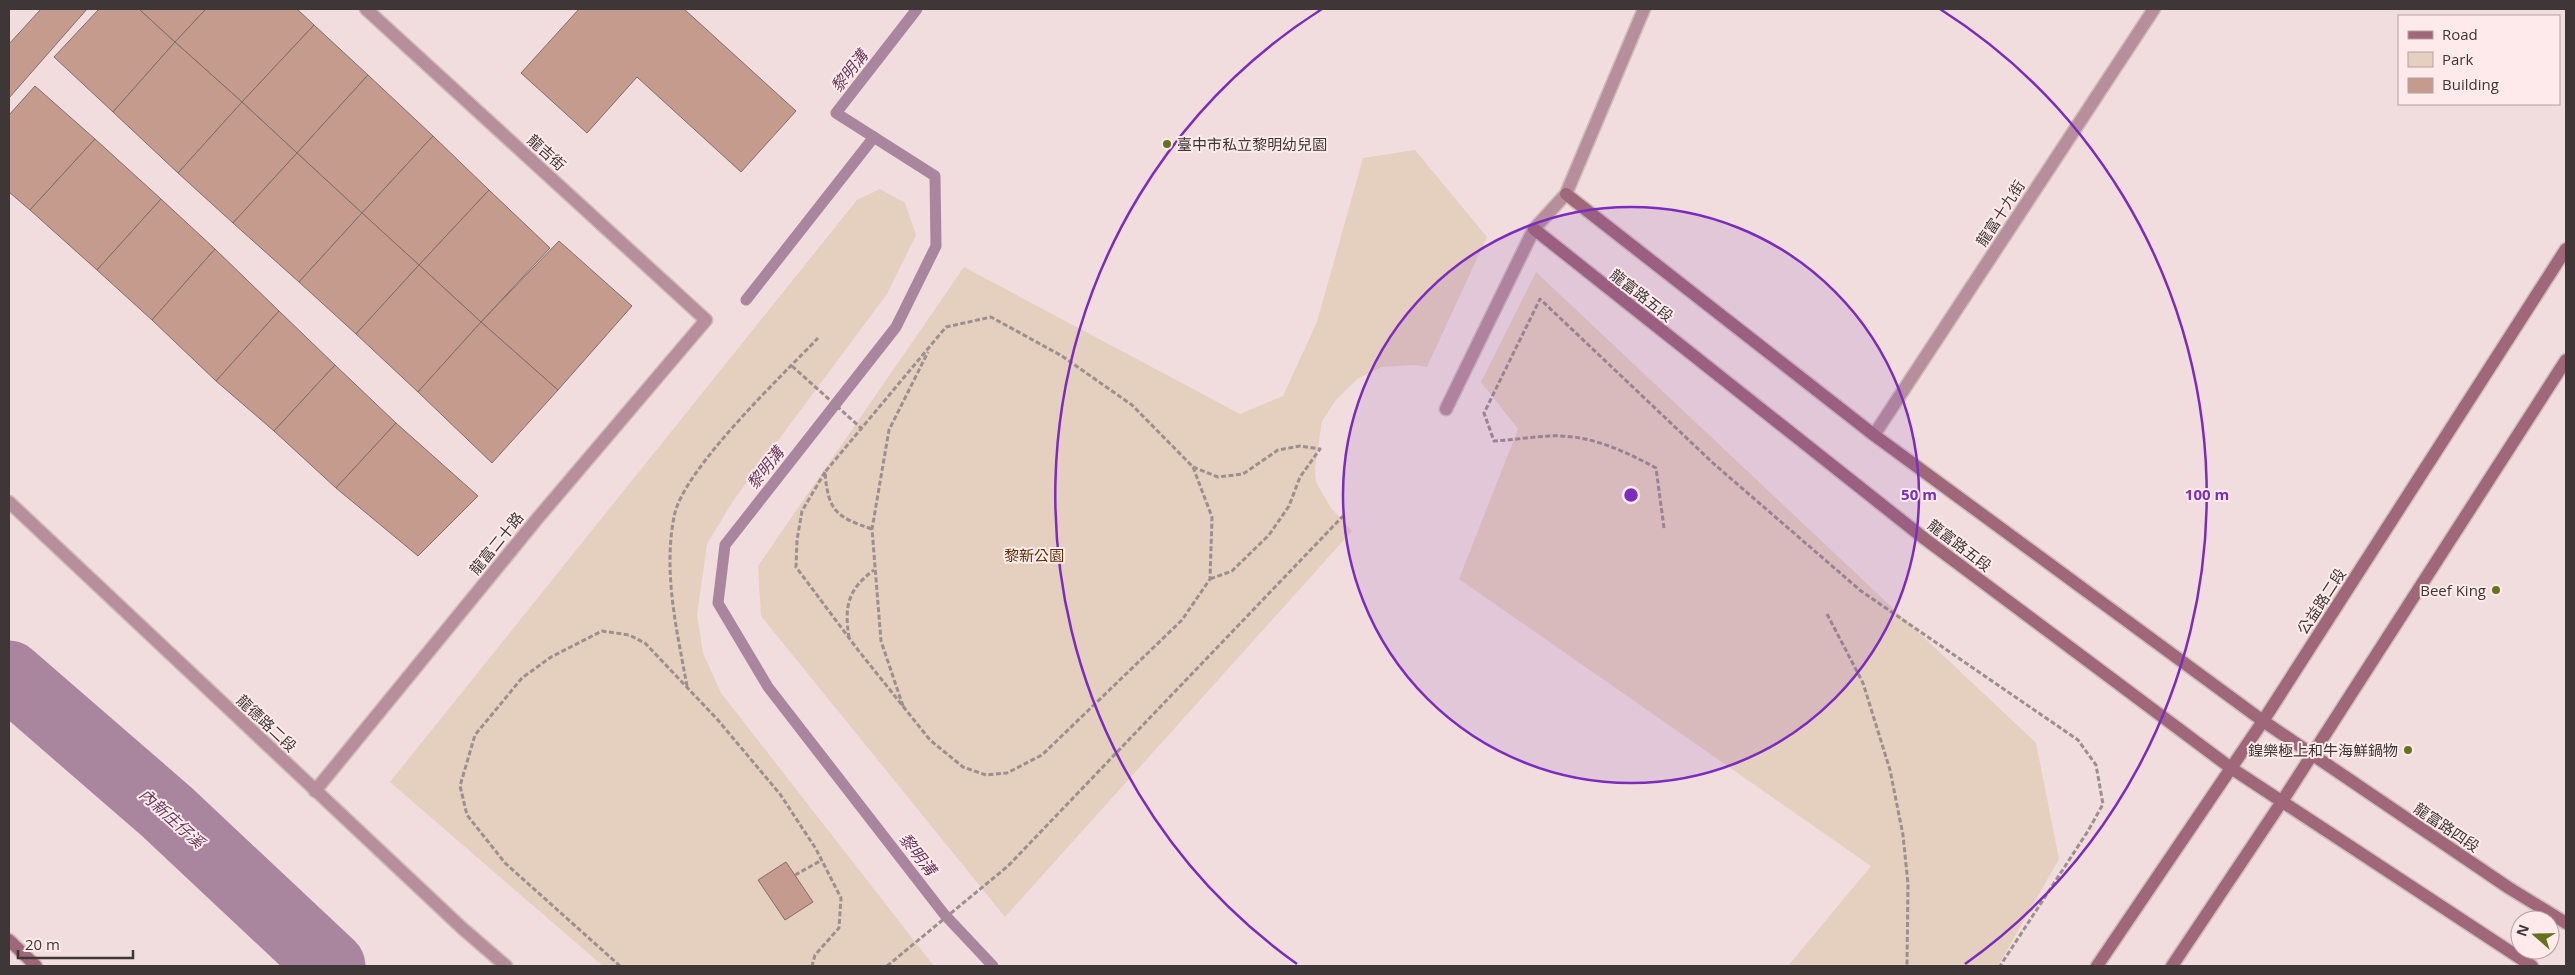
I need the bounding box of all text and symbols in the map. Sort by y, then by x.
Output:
legend [2398,15,2560,105]
text: Road [2442,24,2478,44]
water label: 黎明溝 [826,44,874,97]
text: Park [2442,49,2473,69]
text: Building [2442,74,2499,94]
street label: 龍吉街 [524,130,570,174]
place label: 臺中市私立黎明幼兒園 [1177,134,1327,154]
marker: 臺中市私立黎明幼兒園 [1161,138,1173,150]
street label: 龍富十九街 [1971,176,2029,250]
street label: 龍富路五段 [1606,264,1678,326]
water label: 黎明溝 [742,441,790,494]
text: 50 m [1901,484,1937,504]
text: 100 m [2185,484,2229,504]
centre of rings [1622,486,1640,504]
street label: 龍富二十路 [465,508,527,578]
street label: 龍富路五段 [1924,514,1996,576]
park label: 黎新公園 [1004,545,1064,565]
street label: 公益路二段 [2292,564,2350,638]
place label: Beef King [2420,580,2486,600]
marker: Beef King [2490,584,2502,596]
street label: 龍德路二段 [233,690,301,756]
place label: 鍠樂極上和牛海鮮鍋物 [2248,740,2398,760]
marker: 鍠樂極上和牛海鮮鍋物 [2402,744,2414,756]
water label: 內新庄仔溪 [135,783,211,854]
street label: 龍富路四段 [2410,798,2484,856]
water label: 黎明溝 [895,828,943,881]
north arrow [2510,910,2560,960]
text: N [2511,922,2533,939]
scale bar [18,928,132,960]
text: 20 m [25,934,60,954]

